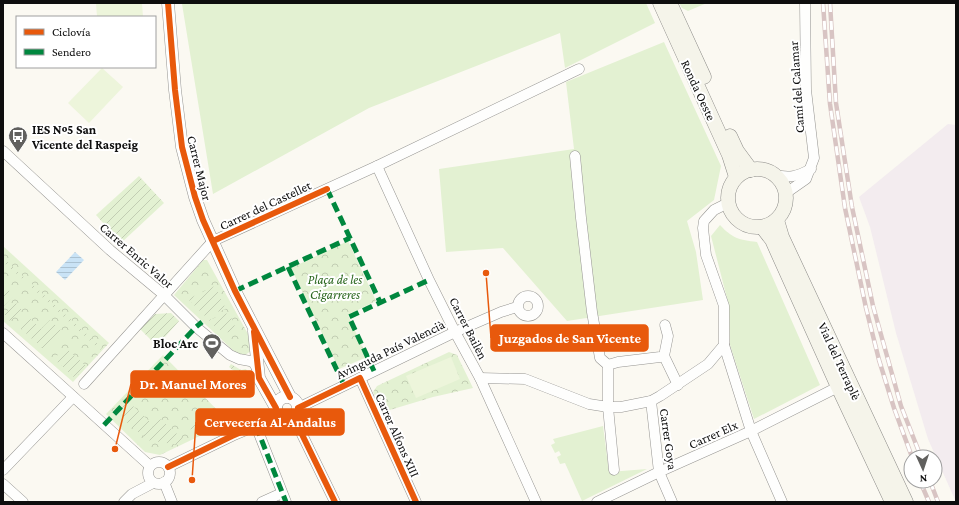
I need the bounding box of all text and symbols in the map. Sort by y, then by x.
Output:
legend [16,16,156,68]
text: Ciclovía [52,25,91,39]
street label: Camí del Calamar [786,40,807,134]
text: Sendero [52,45,91,59]
street label: Ronda Oeste [678,57,719,123]
place label: IES Nº5 San Vicente del Raspeig [31,122,138,152]
bus stop icon: IES Nº5 San Vicente del Raspeig [7,125,29,153]
street label: Carrer Major [183,134,215,203]
street label: Carrer del Castellet [217,177,314,233]
street label: Carrer Enric Valor [97,219,177,292]
park label: Plaça de les Cigarreres [308,272,362,302]
street label: Carrer Bailèn [446,295,491,362]
street label: Avinguda País Valencià [333,317,447,382]
street label: Vial del Terraplè [815,320,864,403]
callout: Juzgados de San Vicente [491,325,648,351]
text: Juzgados de San Vicente [497,330,641,346]
sports icon: Bloc Arc [201,332,223,360]
place label: Bloc Arc [153,336,198,351]
callout: Dr. Manuel Mores [131,371,254,397]
text: Dr. Manuel Mores [140,376,247,392]
street label: Carrer Alfons XIII [372,391,423,479]
street label: Carrer Goya [657,407,680,471]
callout: Cervecería Al-Andalus [196,409,344,435]
text: Cervecería Al-Andalus [204,414,336,430]
street label: Carrer Elx [686,417,740,452]
north arrow [903,449,943,489]
text: N [919,473,928,485]

